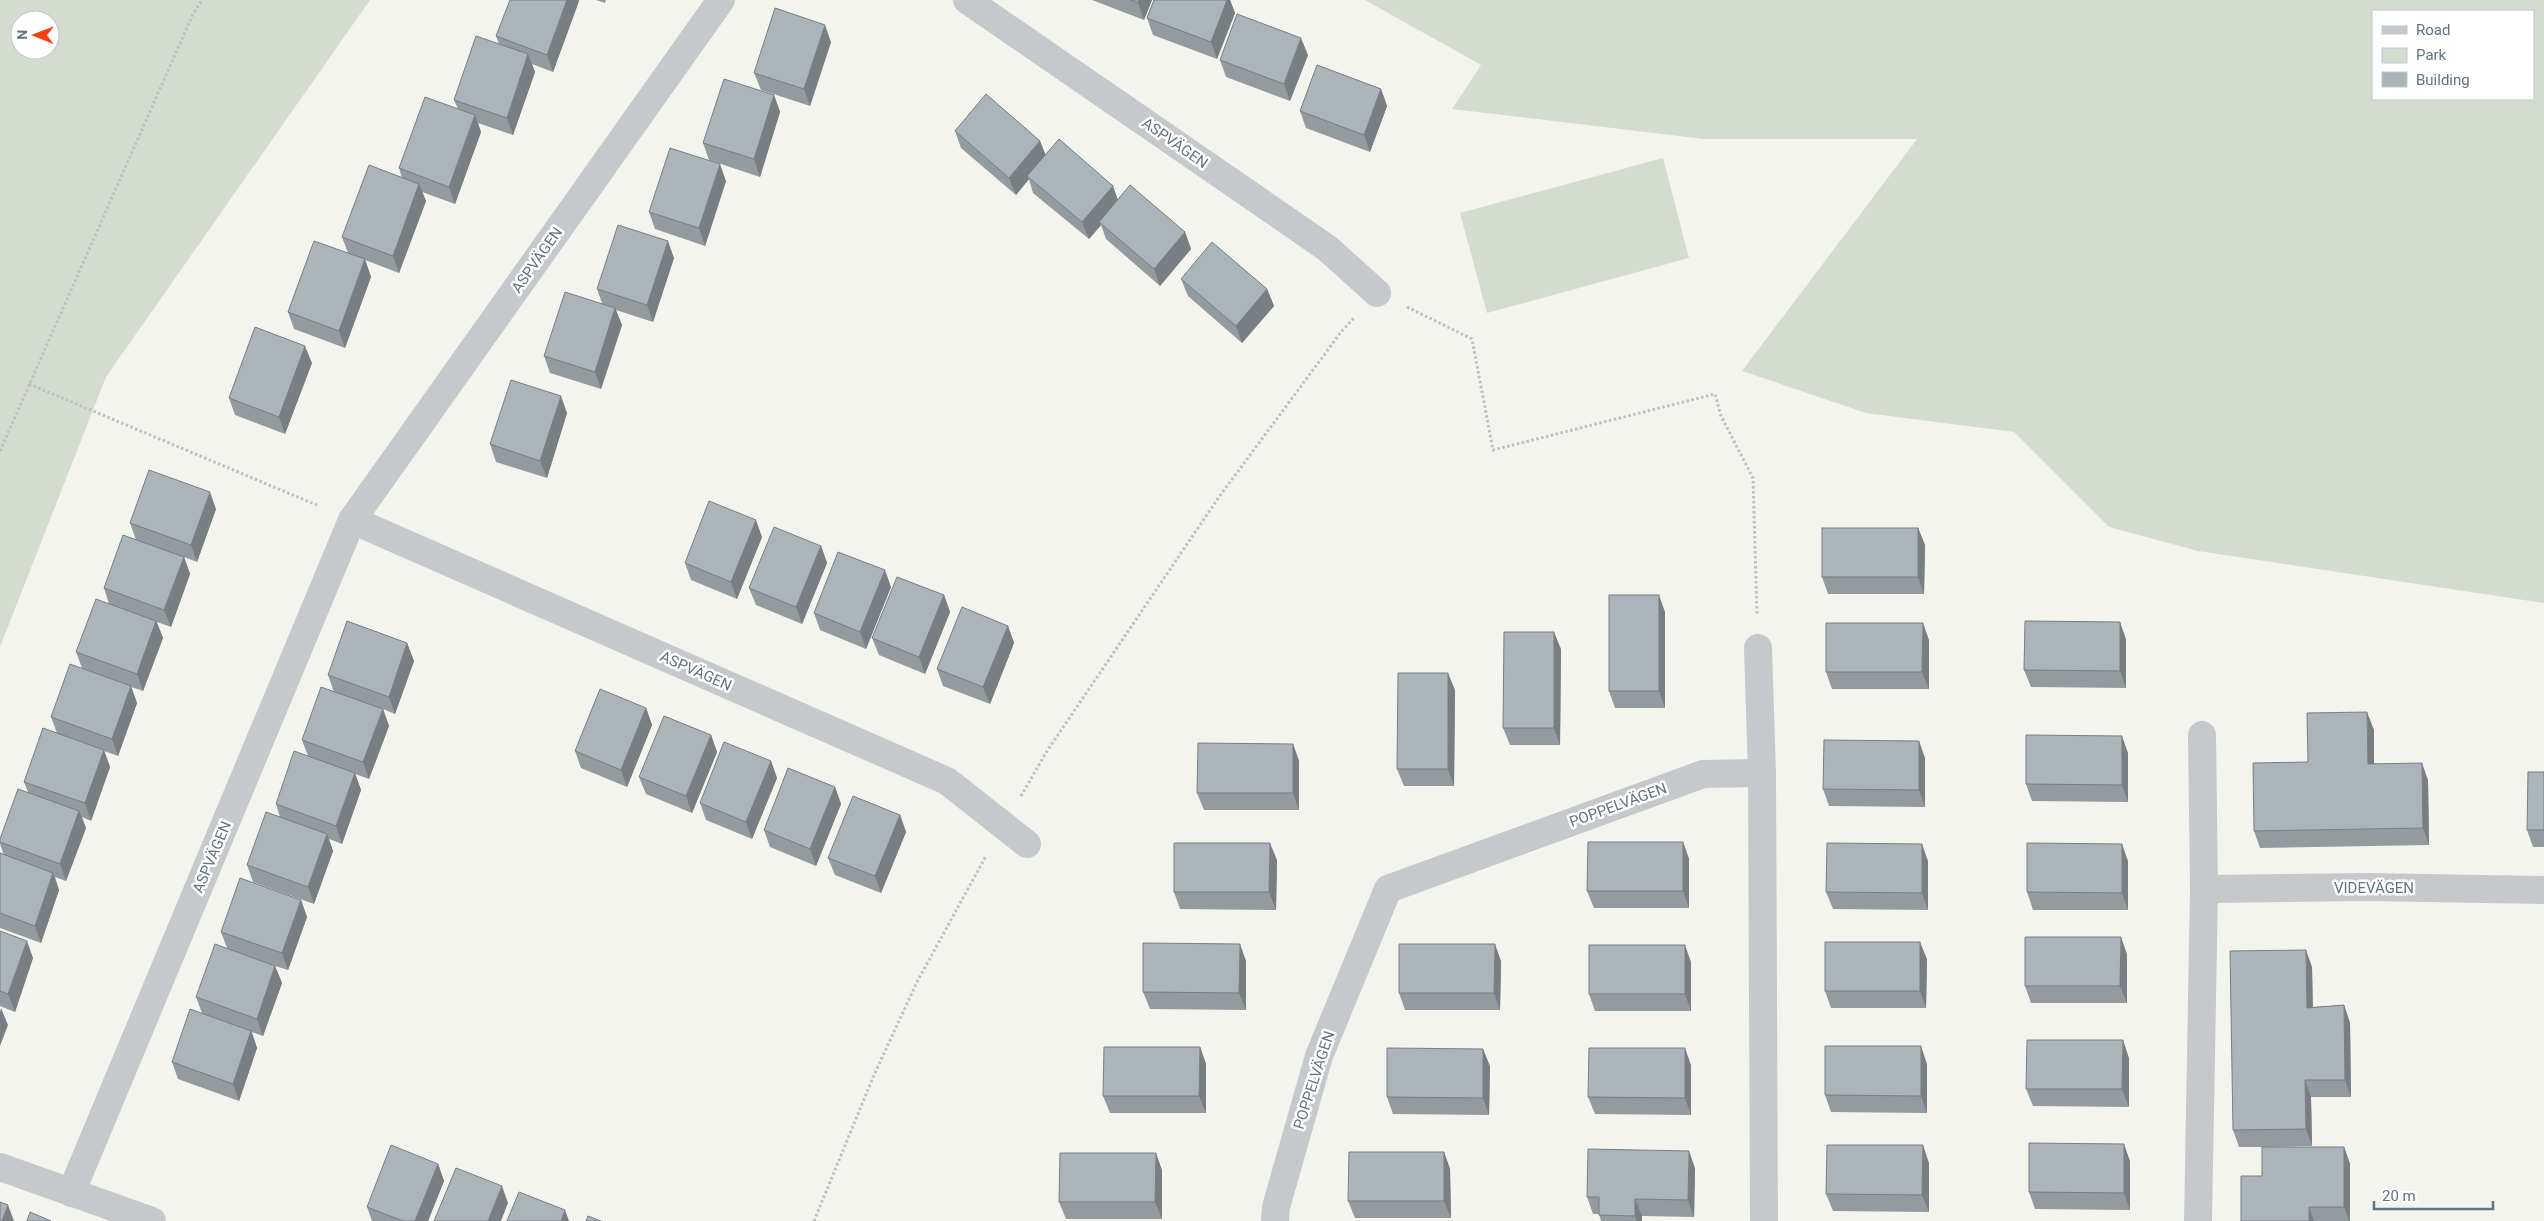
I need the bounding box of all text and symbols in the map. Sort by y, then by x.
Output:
north arrow [10,10,60,60]
legend [2372,10,2534,100]
text: Road [2416,21,2450,39]
text: N [14,30,30,40]
text: Park [2416,46,2447,64]
text: Building [2416,71,2470,89]
street label: ASPVÄGEN [1139,114,1211,172]
street label: ASPVÄGEN [508,224,566,296]
street label: ASPVÄGEN [657,647,735,695]
street label: POPPELVÄGEN [1567,779,1669,831]
street label: ASPVÄGEN [189,818,235,896]
street label: VIDEVÄGEN [2334,879,2414,897]
street label: POPPELVÄGEN [1290,1029,1338,1131]
scale bar [2374,1178,2493,1210]
text: 20 m [2382,1187,2416,1205]

